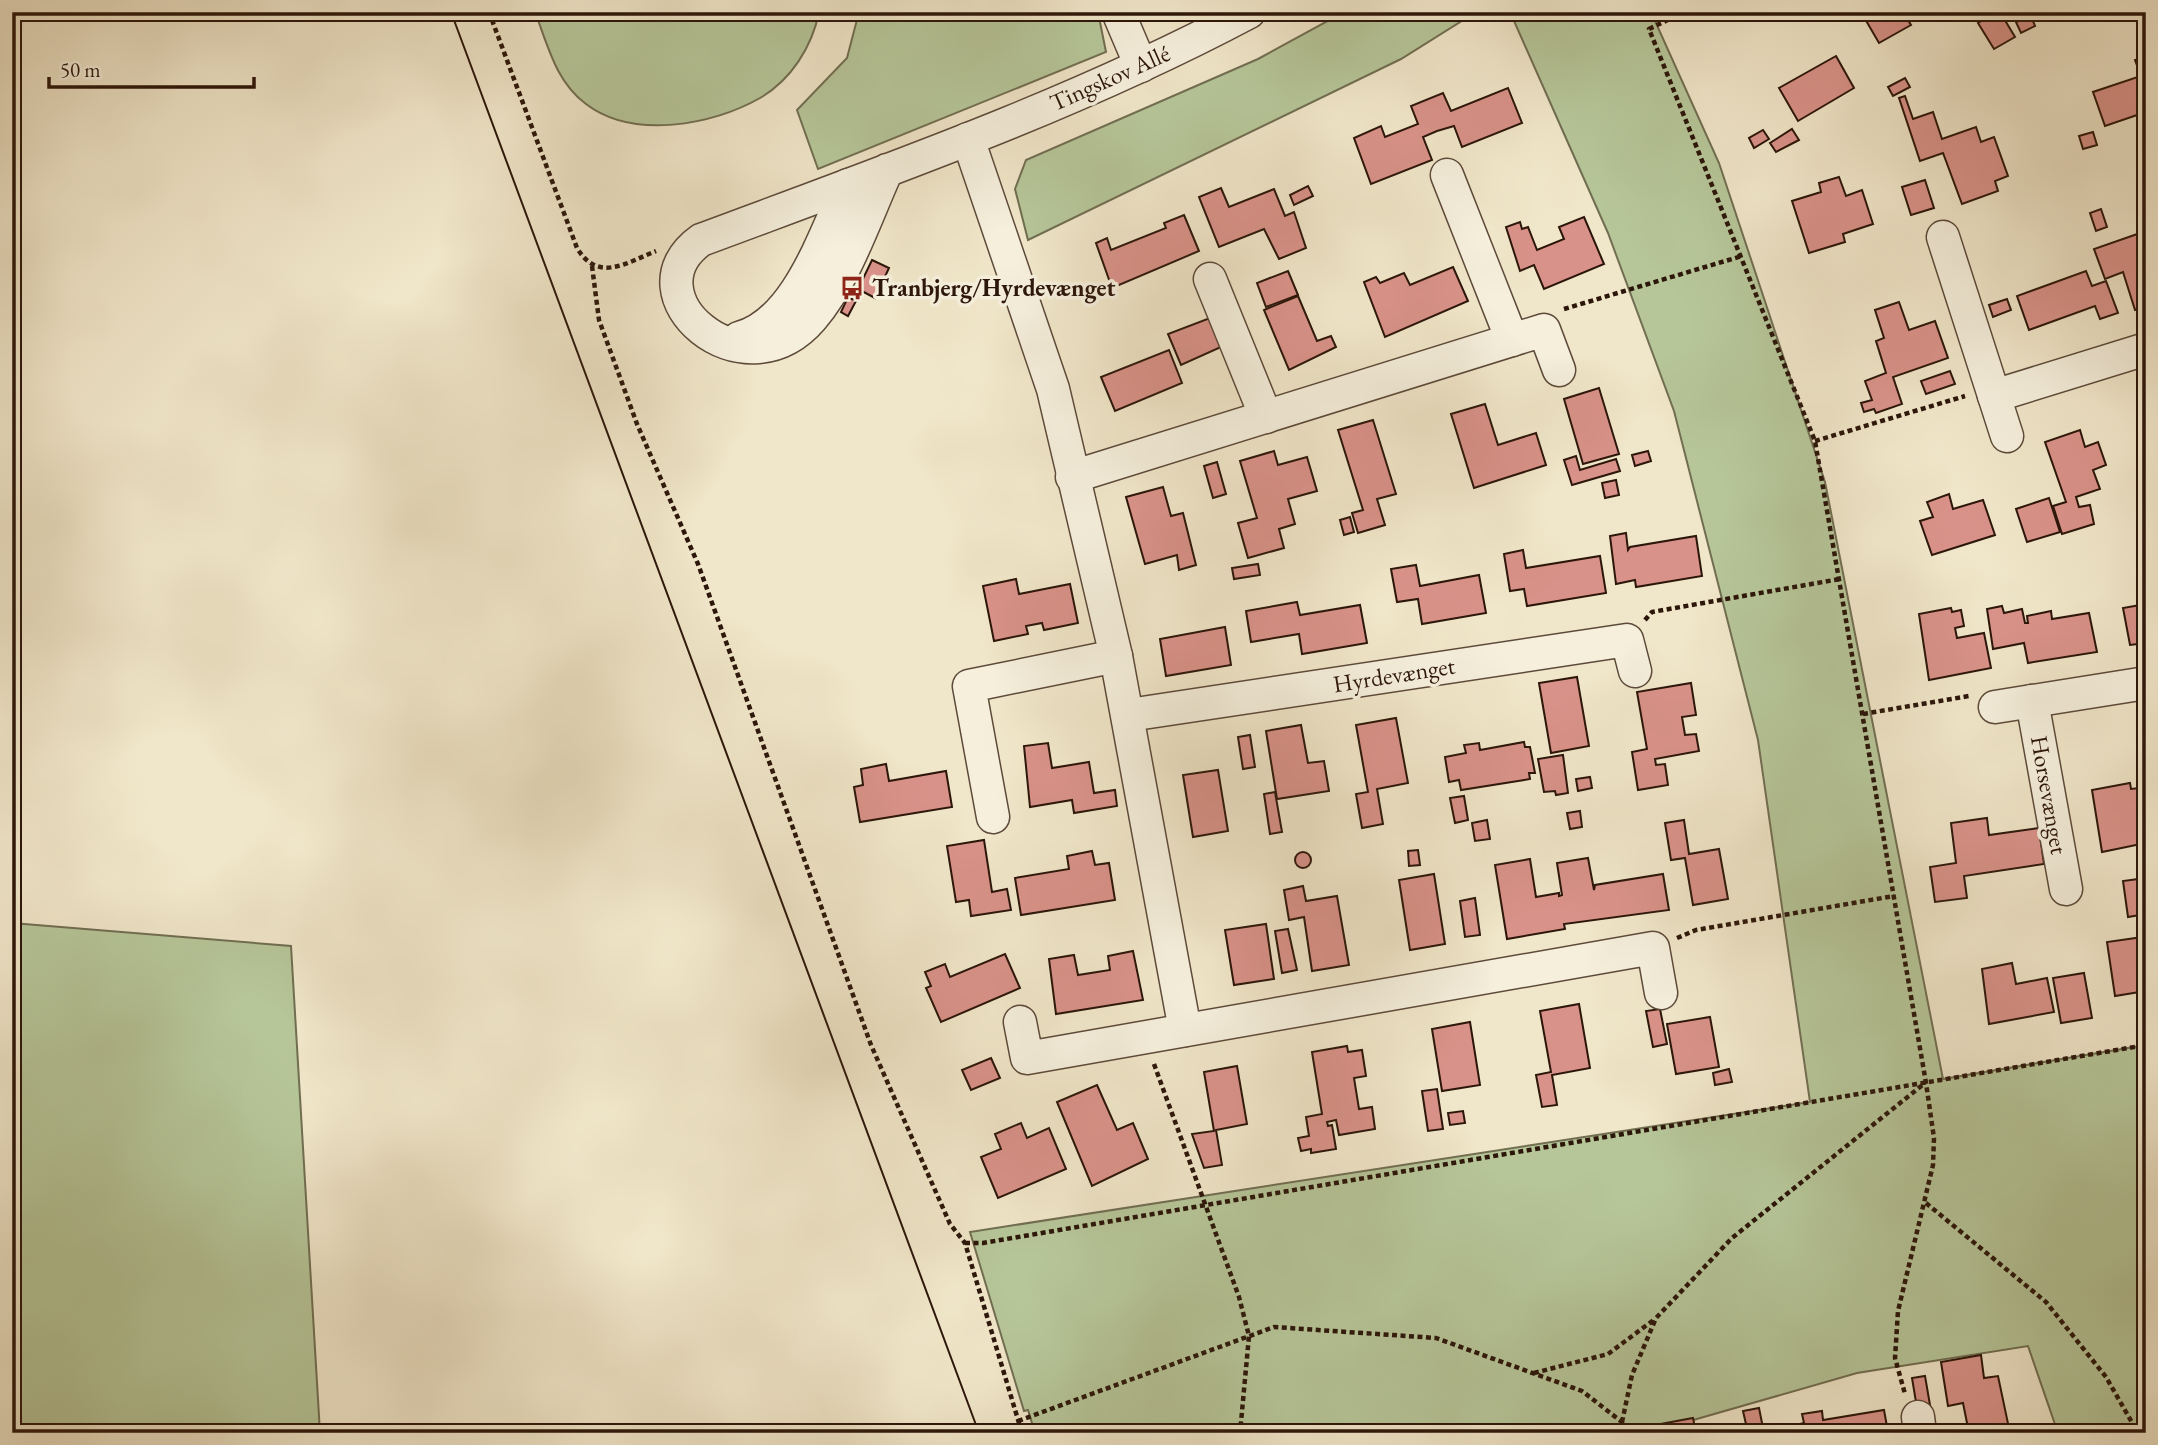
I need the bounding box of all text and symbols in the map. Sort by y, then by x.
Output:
street label: Tingskov Allé [1045,37,1175,118]
scale bar [49,46,254,90]
text: 50 m [60,56,101,83]
place label: Tranbjerg/Hyrdevænget [872,272,1115,304]
bus stop icon: Tranbjerg/Hyrdevænget [838,274,866,302]
street label: Hyrdevænget [1331,650,1458,699]
street label: Horsevænget [2024,733,2075,857]

